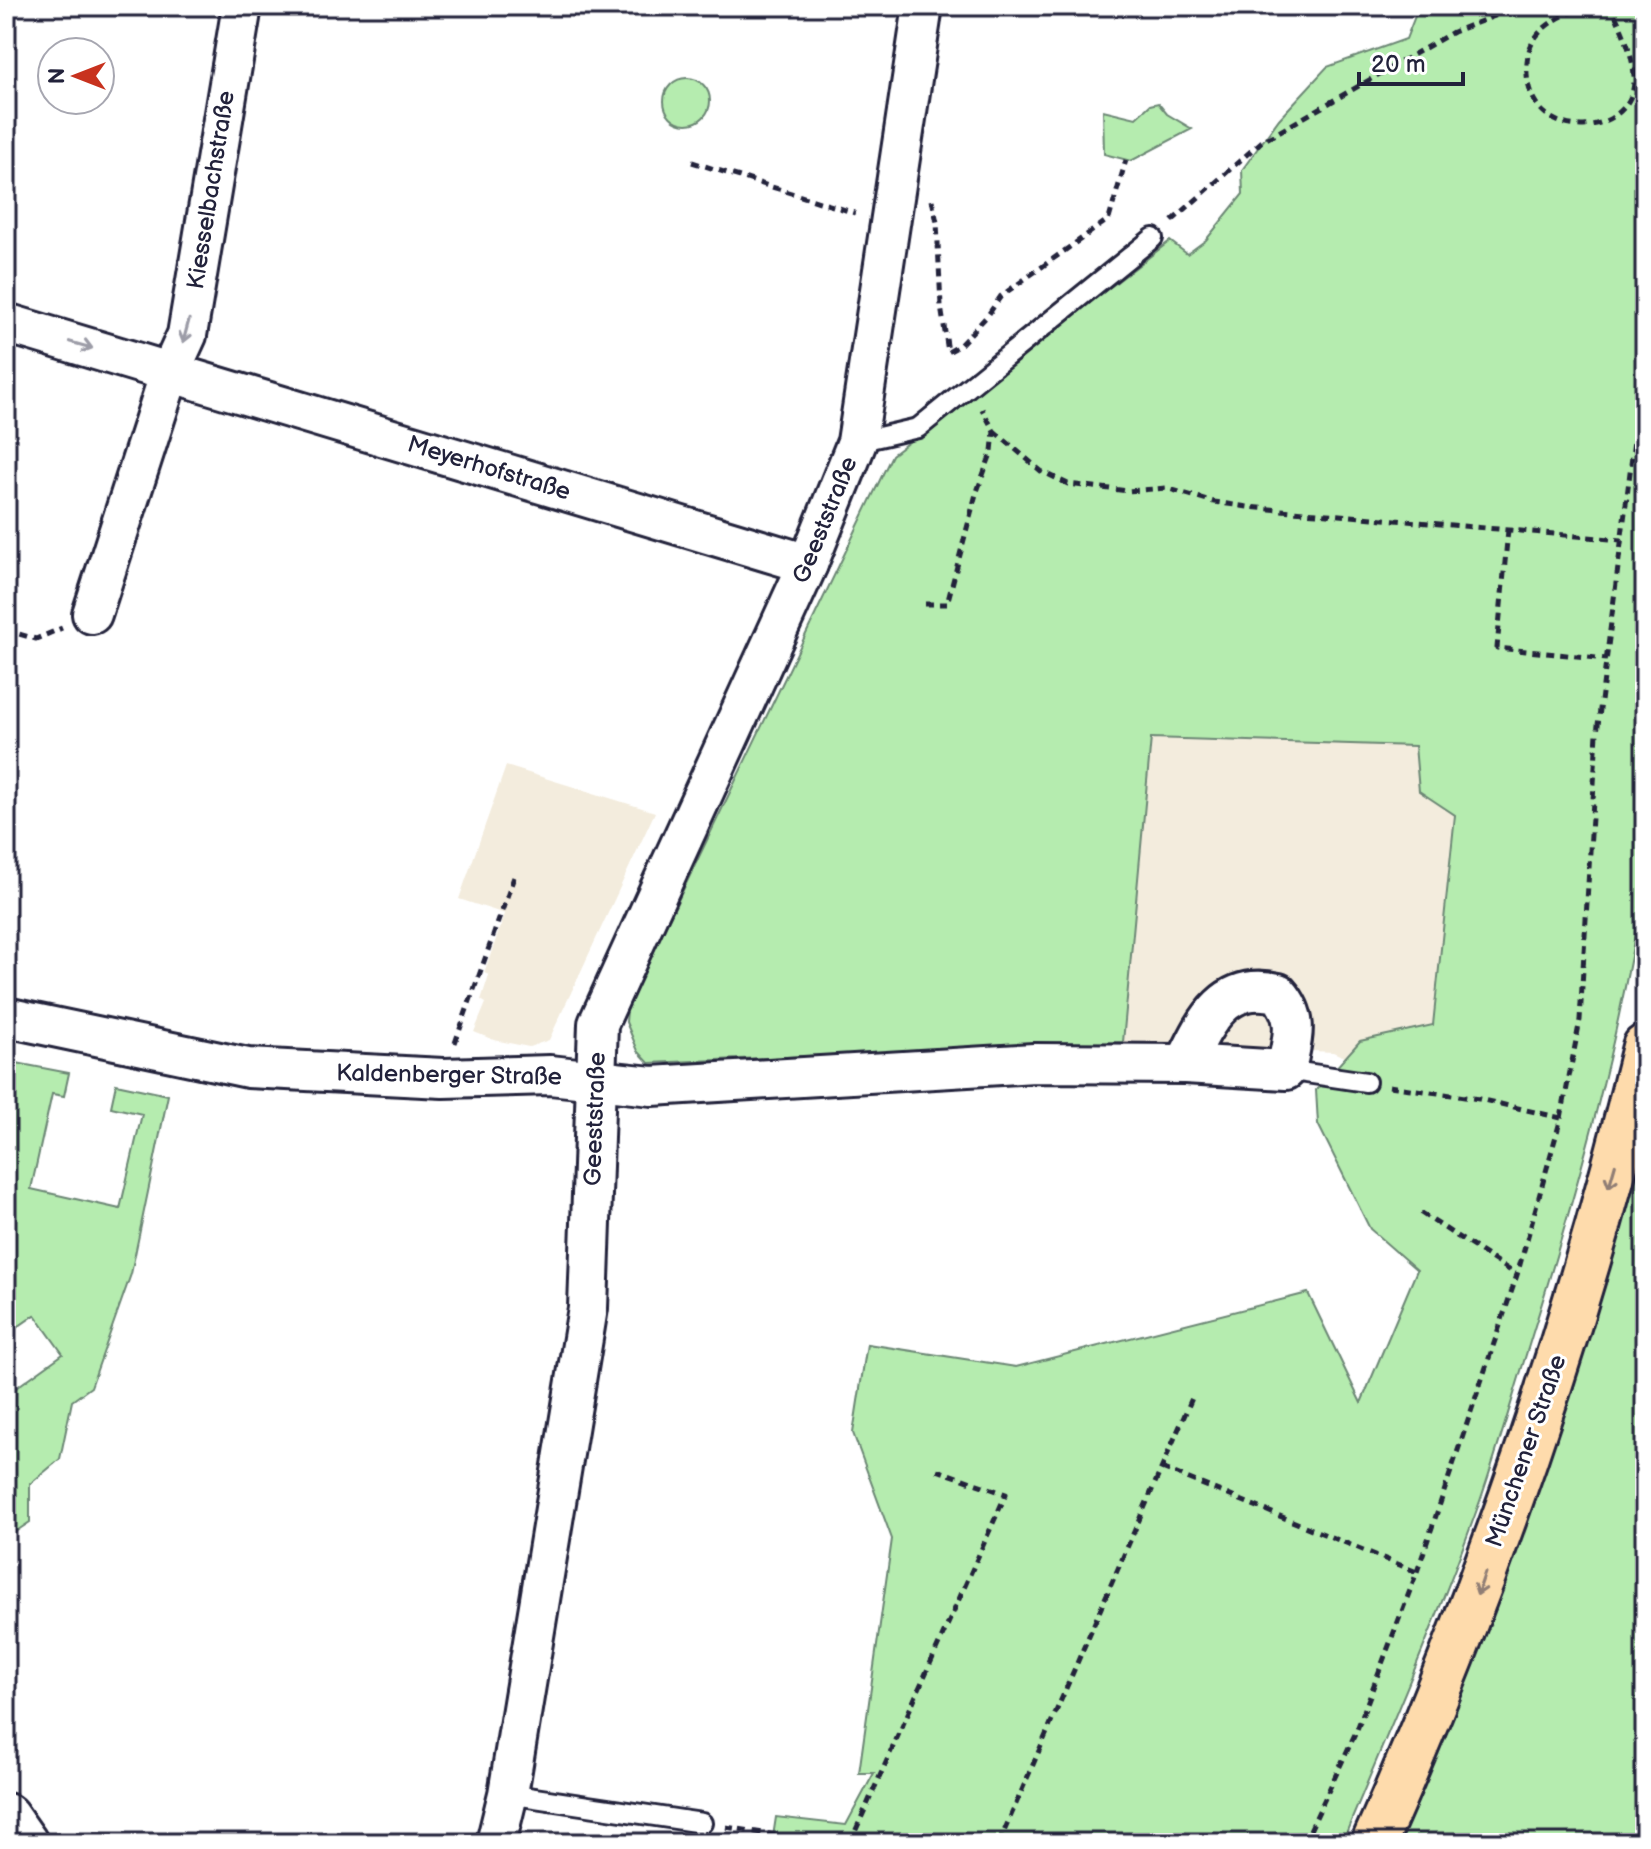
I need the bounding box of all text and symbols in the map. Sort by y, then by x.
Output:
north arrow [36,36,116,116]
scale bar [1359,36,1463,86]
text: 20 m [1371,50,1426,79]
text: N [44,68,71,84]
street label: Kiesselbachstraße [181,89,241,291]
one-way arrow [178,318,193,344]
one-way arrow [67,338,93,353]
street label: Meyerhofstraße [404,429,574,507]
street label: Geeststraße [786,452,864,588]
street label: Geeststraße [578,1051,612,1187]
street label: Kaldenberger Straße [336,1059,562,1091]
one-way arrow [1603,1163,1618,1189]
street label: Münchener Straße [1479,1351,1573,1551]
one-way arrow [1473,1571,1487,1596]

